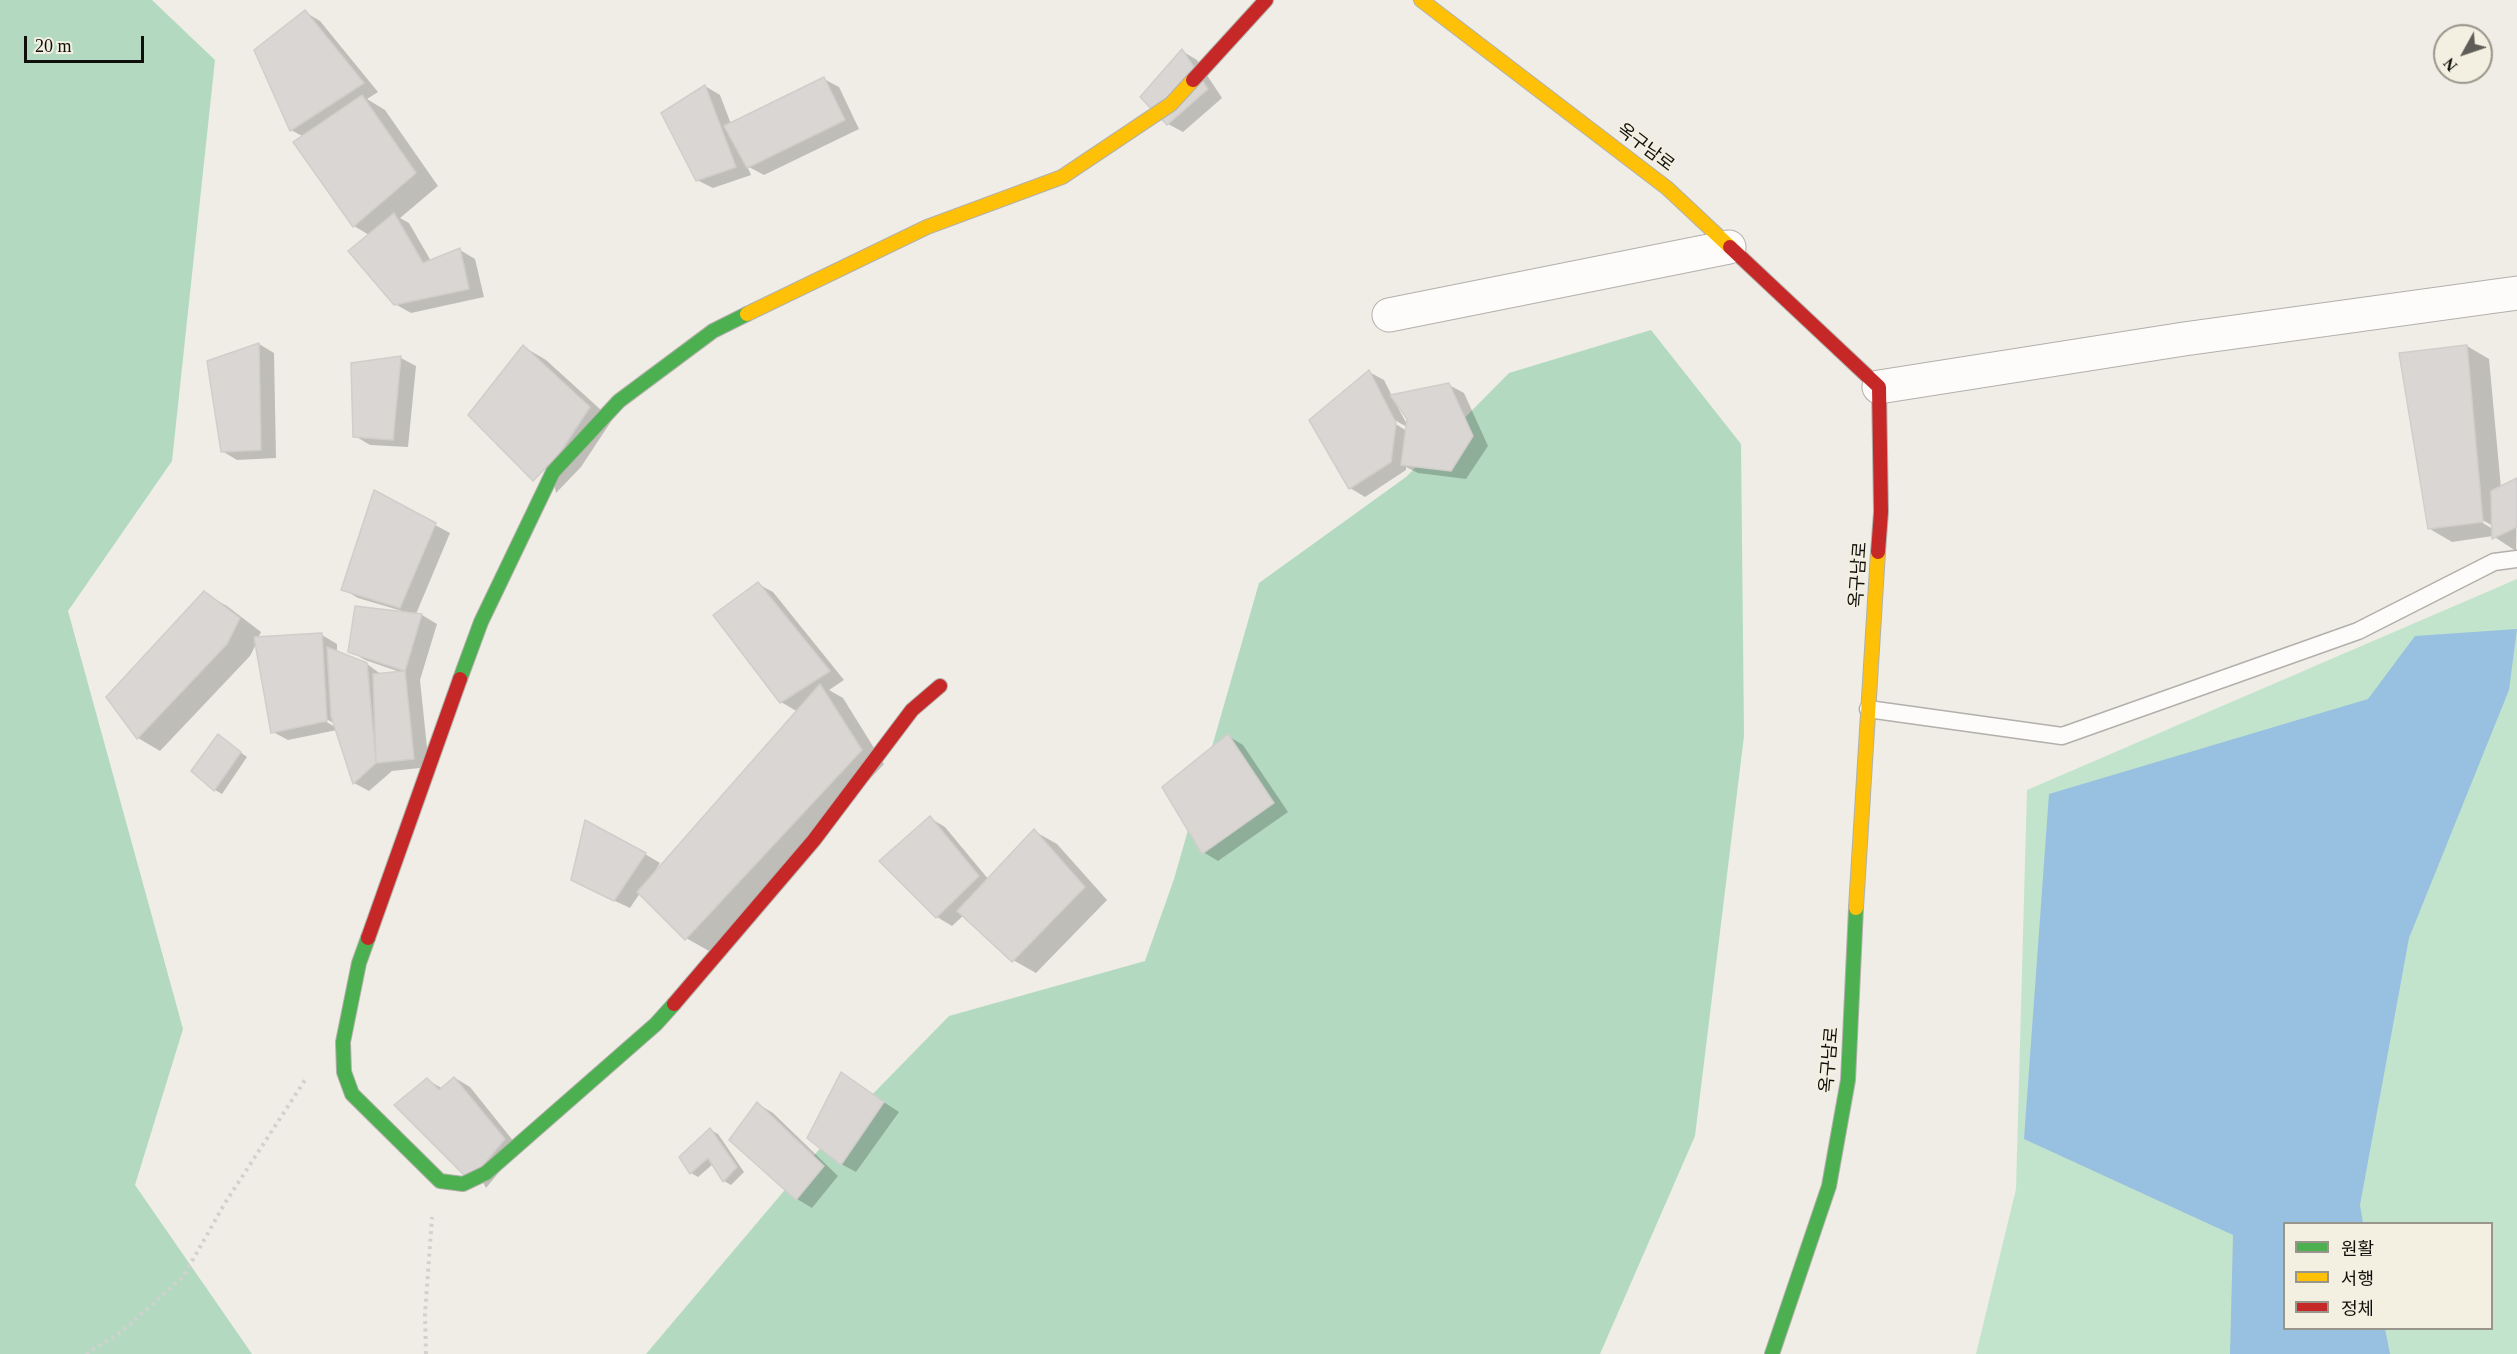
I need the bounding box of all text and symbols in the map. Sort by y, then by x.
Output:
scale bar [27,24,147,62]
north arrow [2433,24,2493,84]
text: 20 m [35,36,72,56]
text: N [2440,55,2461,74]
street label: 옥구남로 [1612,119,1678,177]
street label: 옥구남로 [1846,541,1872,609]
street label: 옥구남로 [1816,1026,1844,1094]
legend [2283,1222,2493,1330]
text: 원활 [2341,1239,2374,1259]
text: 서행 [2341,1269,2374,1289]
text: 정체 [2341,1299,2374,1319]

